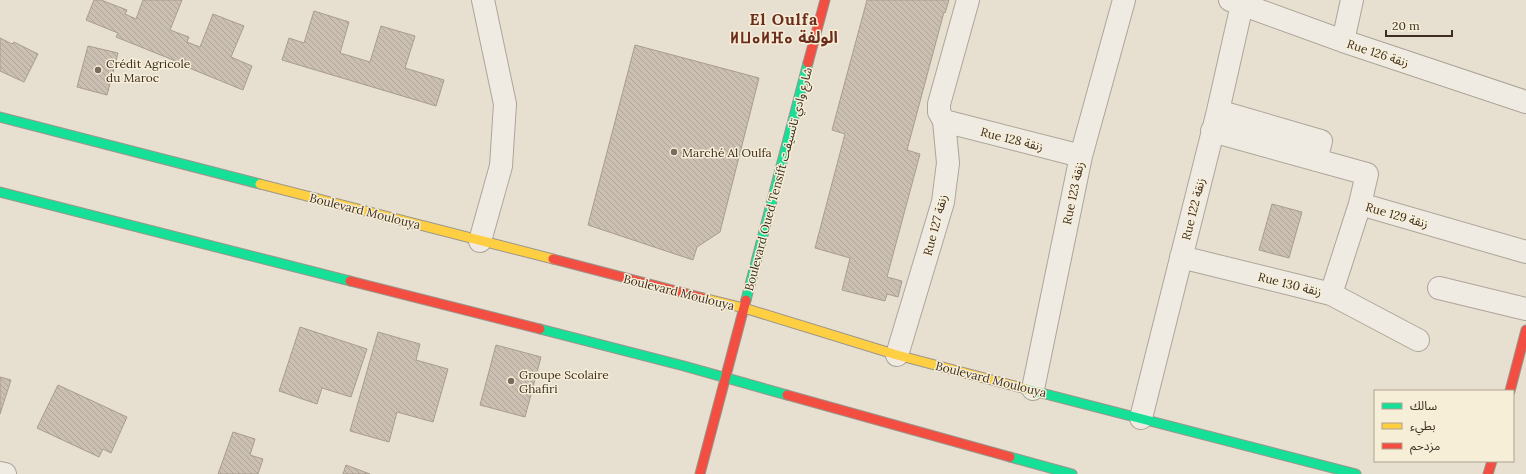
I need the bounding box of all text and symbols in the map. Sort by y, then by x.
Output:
district label: El Oulfa ⵍⵡⴰⵍⴼⴰ الولفة [730,9,838,47]
scale bar [1386,12,1452,38]
text: 20 m [1392,18,1420,33]
street label: Rue 126 زنقة [1345,36,1411,70]
place label: Crédit Agricole du Maroc [106,56,191,85]
marker: Crédit Agricole du Maroc [93,65,103,75]
street label: Boulevard Oued Tensift شارع وادي تانسيفت [741,65,818,293]
street label: Rue 128 زنقة [979,124,1045,154]
place label: Marché Al Oulfa [682,145,772,160]
marker: Marché Al Oulfa [669,147,679,157]
street label: Rue 123 زنقة [1059,160,1087,226]
street label: Rue 122 زنقة [1178,176,1208,242]
street label: Boulevard Moulouya [308,190,422,232]
street label: Rue 127 زنقة [920,193,950,257]
street label: Rue 129 زنقة [1364,199,1430,231]
street label: Rue 130 زنقة [1257,269,1323,299]
street label: Boulevard Moulouya [622,271,736,313]
street label: Boulevard Moulouya [934,358,1048,400]
place label: Groupe Scolaire Ghafiri [519,367,609,396]
marker: Groupe Scolaire Ghafiri [506,376,516,386]
legend [1374,390,1514,462]
text: سالك [1410,398,1437,413]
text: بطيء [1410,418,1436,436]
text: مزدحم [1410,438,1440,455]

